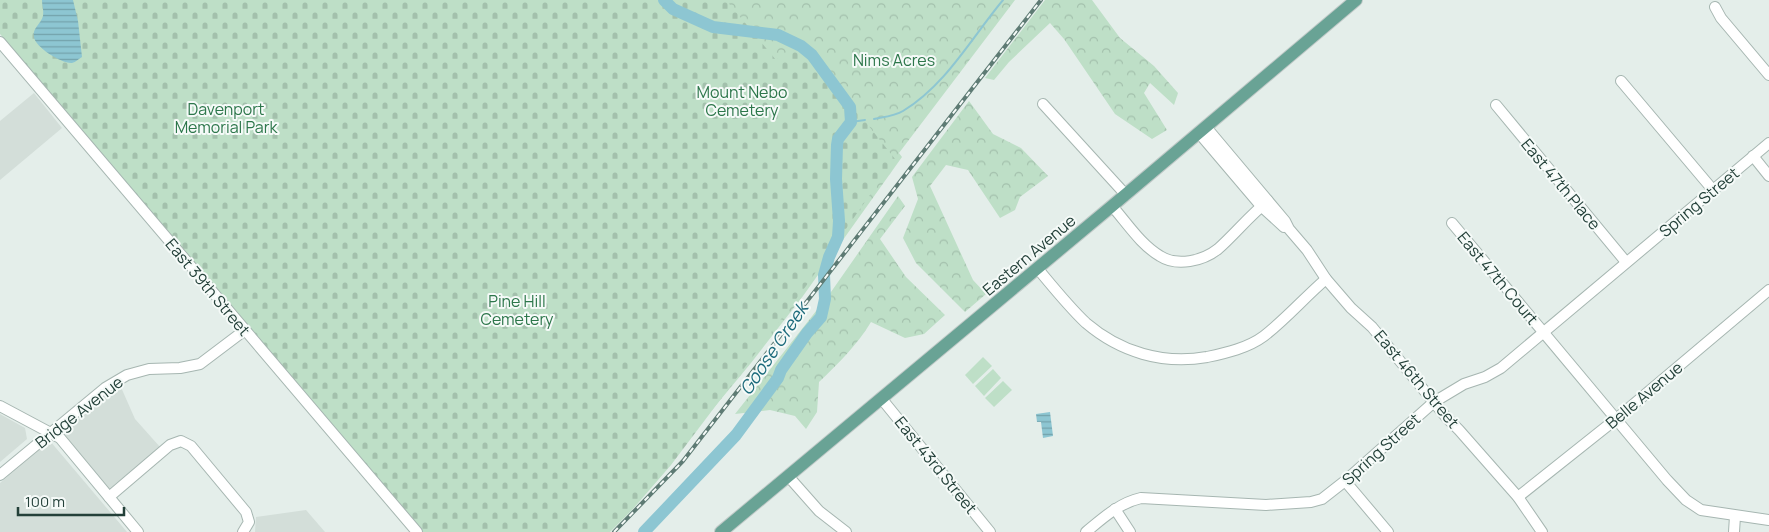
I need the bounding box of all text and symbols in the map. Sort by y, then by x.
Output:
park label: Nims Acres [853,49,935,71]
park label: Mount Nebo Cemetery [697,81,787,121]
park label: Davenport Memorial Park [175,98,278,138]
street label: East 47th Place [1516,134,1606,234]
street label: Spring Street [1654,162,1744,242]
street label: Eastern Avenue [978,210,1080,300]
street label: East 47th Court [1453,227,1543,329]
street label: East 39th Street [161,234,255,340]
park label: Pine Hill Cemetery [481,290,554,330]
water label: Goose Creek [733,295,815,399]
street label: East 46th Street [1370,325,1464,433]
street label: Belle Avenue [1601,356,1687,434]
street label: Bridge Avenue [31,371,127,453]
street label: Spring Street [1337,408,1425,490]
street label: East 43rd Street [890,412,982,518]
scale bar [18,484,124,516]
text: 100 m [25,491,65,512]

